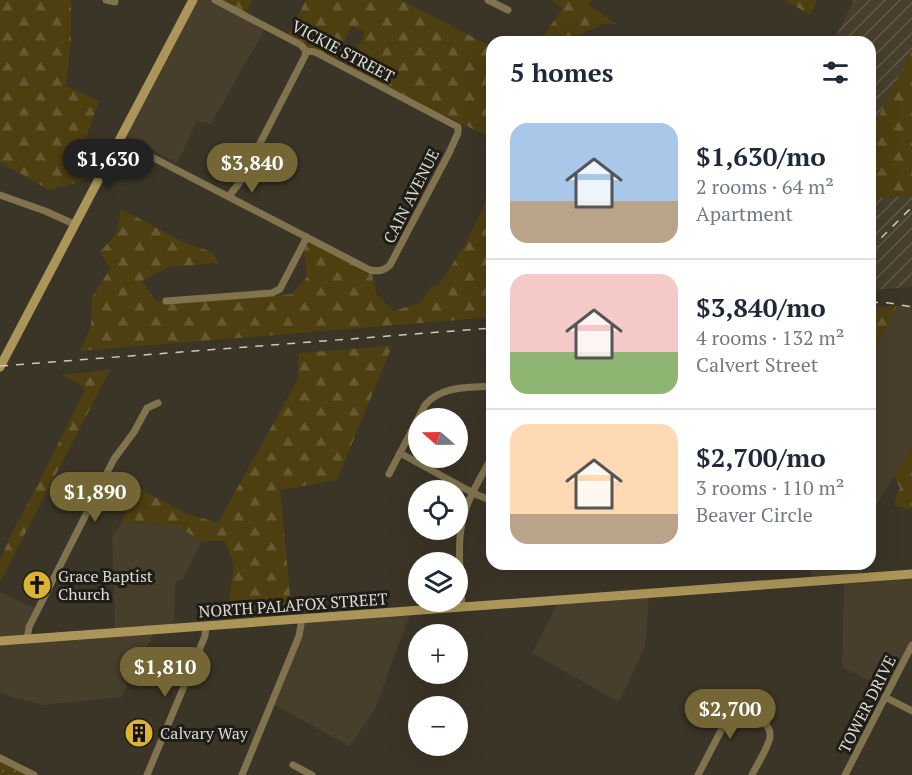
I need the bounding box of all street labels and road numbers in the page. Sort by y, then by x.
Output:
street label: VICKIE STREET [288,15,398,87]
street label: CAIN AVENUE [378,145,444,247]
street label: NORTH PALAFOX STREET [198,587,388,623]
street label: TOWER DRIVE [833,652,901,756]

